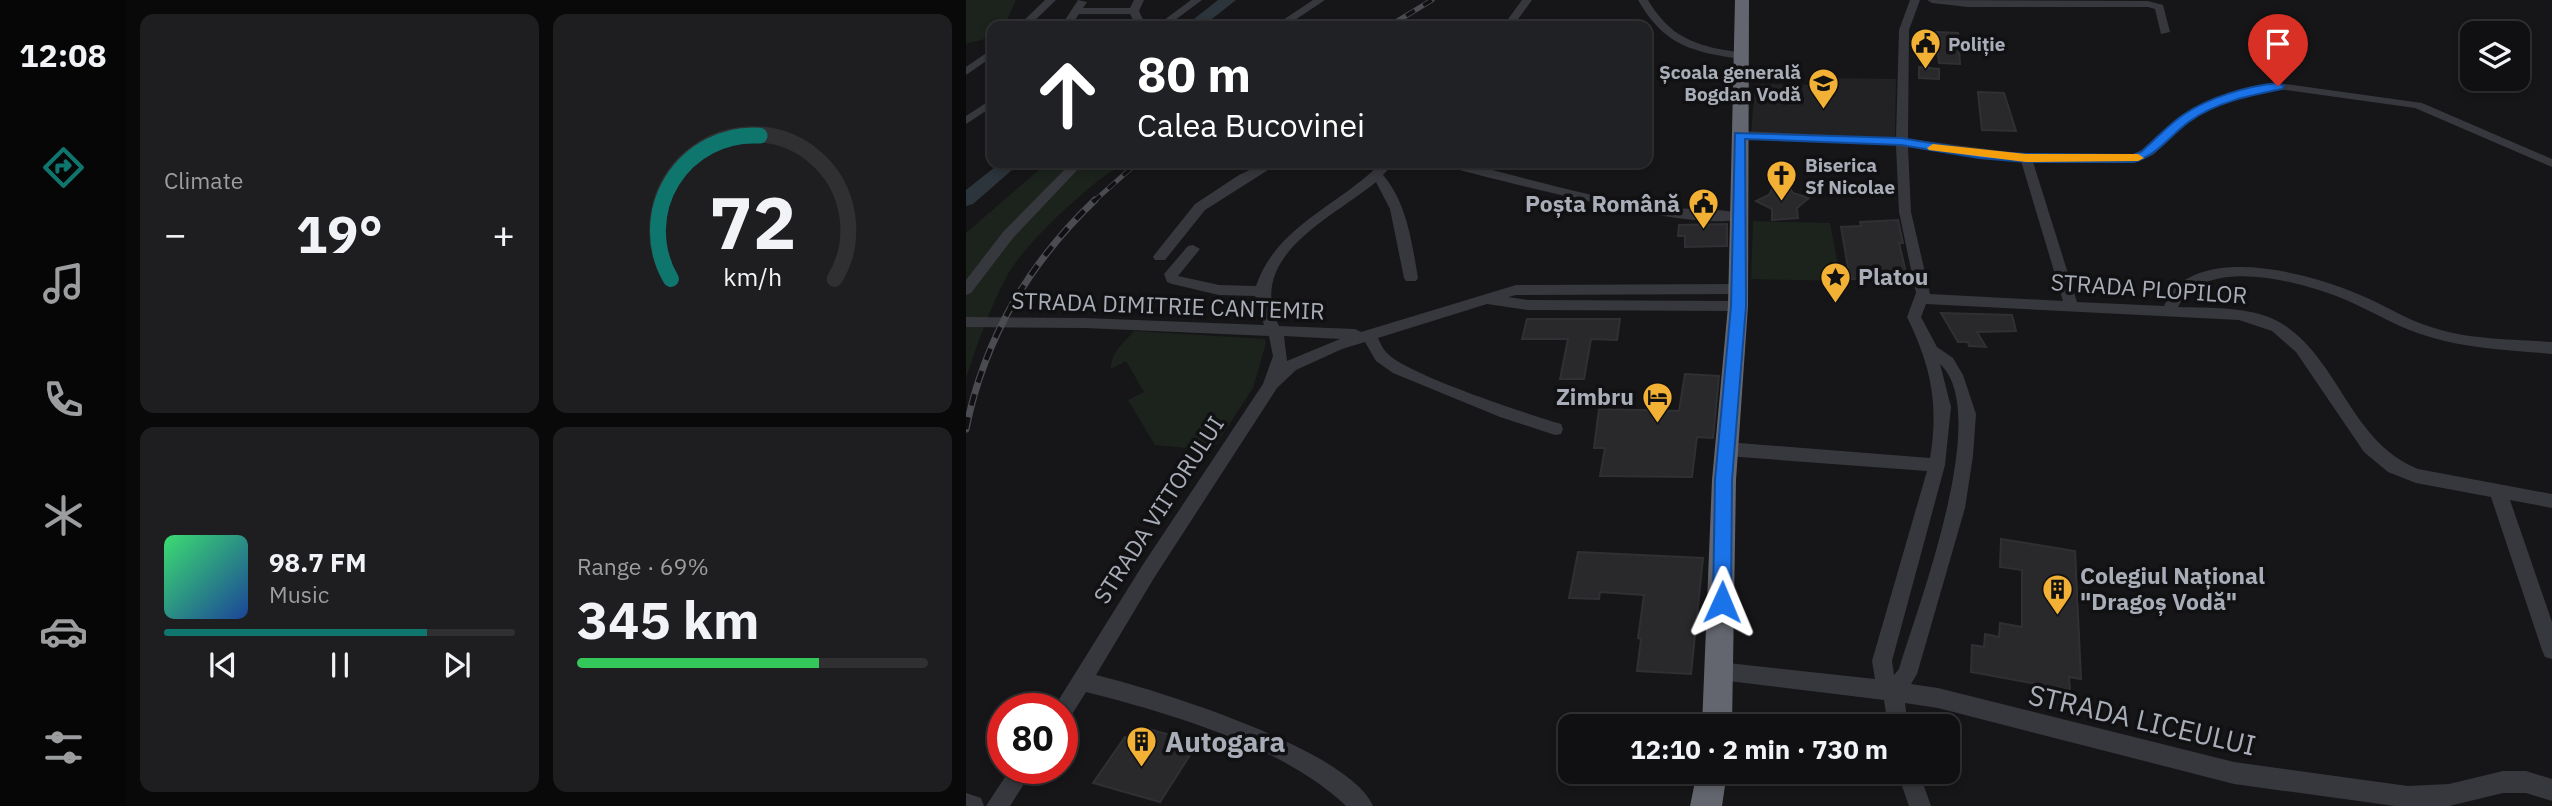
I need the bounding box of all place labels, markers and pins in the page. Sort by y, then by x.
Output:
pin [2248,14,2308,86]
public building icon: Poliție [1908,27,1942,71]
place label: Poliție [1948,32,2005,56]
place label: Școala generală Bogdan Vodă [1659,60,1801,106]
school or university icon: Școala generală Bogdan Vodă [1807,66,1841,110]
place label: Biserica Sf Nicolae [1805,153,1895,199]
church icon: Biserica Sf Nicolae [1765,159,1799,203]
public building icon: Poșta Română [1686,187,1720,231]
place label: Poșta Română [1525,188,1680,218]
place icon: Platou [1818,260,1852,304]
place label: Platou [1858,261,1928,291]
hotel icon: Zimbru [1640,380,1674,424]
place label: Zimbru [1556,381,1634,411]
place label: Colegiul Național "Dragoș Vodă" [2080,560,2265,616]
building icon: Colegiul Național "Dragoș Vodă" [2040,572,2074,616]
place label: Autogara [1165,723,1286,760]
building icon: Autogara [1125,725,1159,769]

